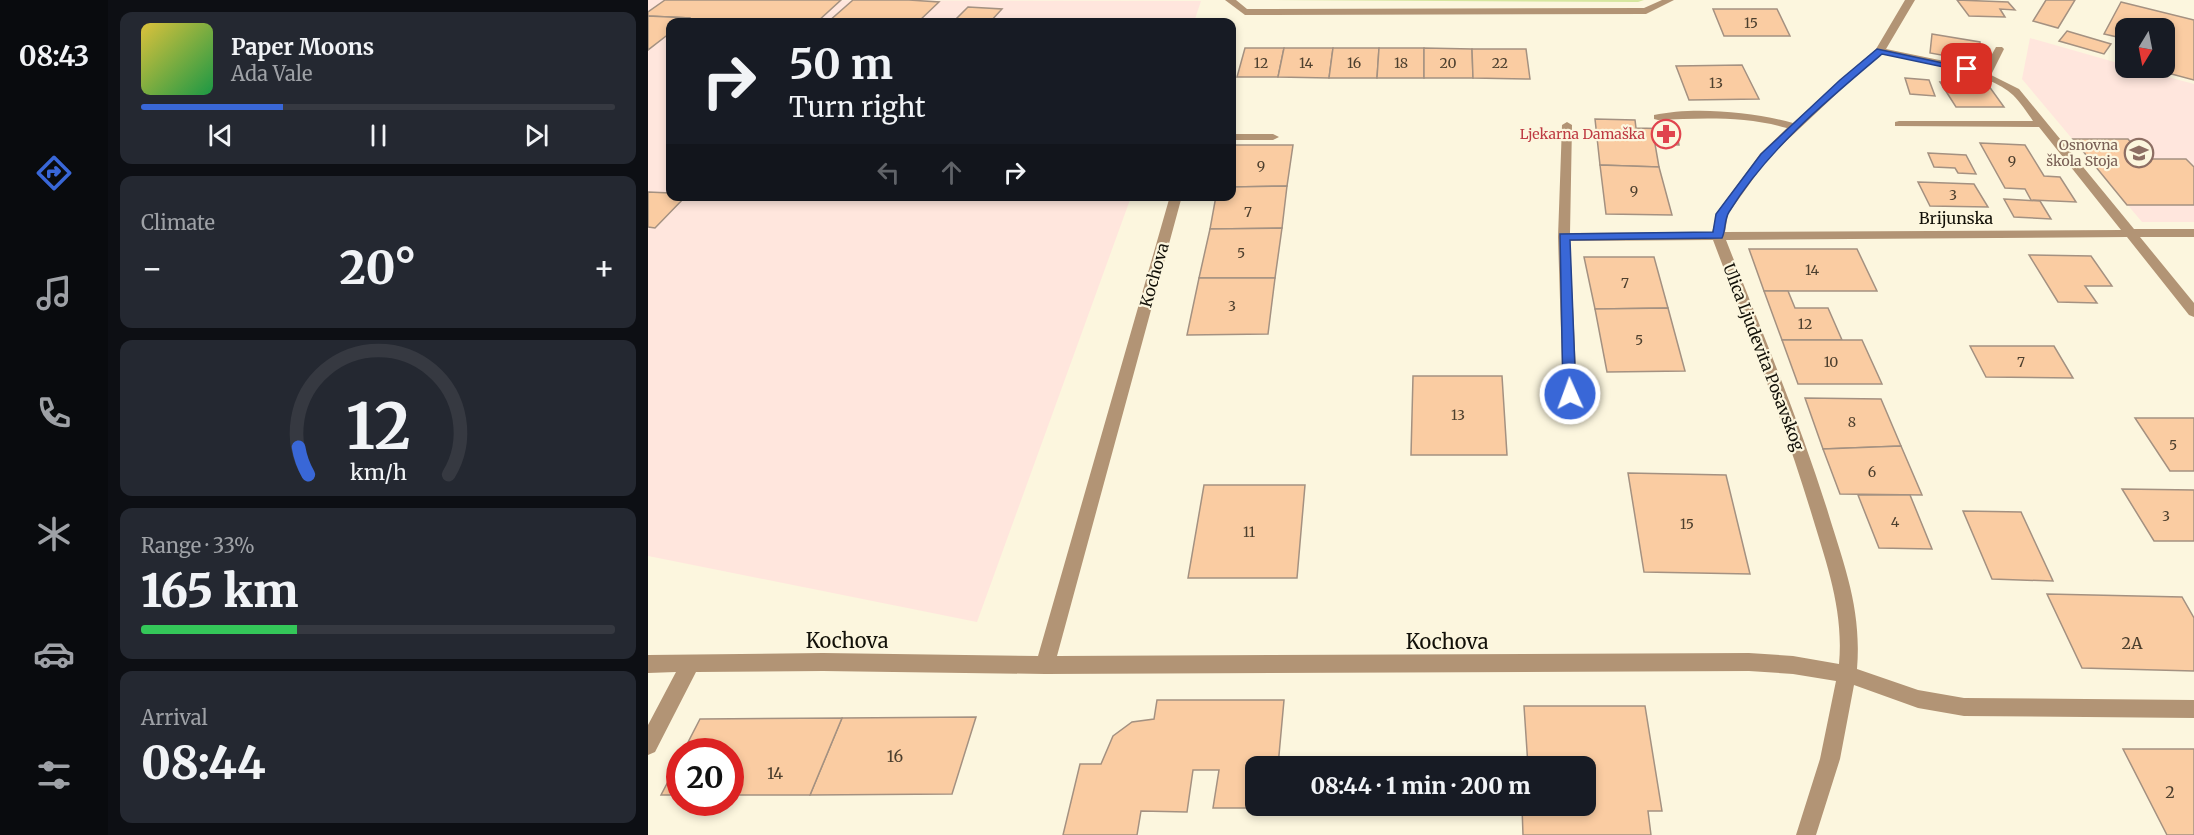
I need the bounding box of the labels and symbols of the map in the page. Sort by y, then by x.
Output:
house number: 15 [1744,14,1758,32]
north arrow [2115,18,2175,78]
pin [1941,43,1992,94]
house number: 12 [1254,54,1268,72]
house number: 14 [1299,54,1313,72]
house number: 16 [1347,54,1361,72]
house number: 18 [1394,54,1408,72]
house number: 20 [1439,54,1457,72]
house number: 22 [1492,54,1508,72]
house number: 13 [1709,74,1723,92]
pharmacy icon: Ljekarna Damaška [1650,118,1682,150]
place label: Ljekarna Damaška [1520,125,1645,143]
place label: Osnovna škola Stoja [2046,136,2118,170]
school or university icon: Osnovna škola Stoja [2123,137,2155,169]
house number: 9 [2008,152,2016,170]
house number: 9 [1257,157,1265,175]
house number: 9 [1630,182,1638,200]
house number: 3 [1949,186,1957,204]
house number: 7 [1244,203,1252,221]
street label: Brijunska [1919,208,1994,228]
street label: Kochova [1135,240,1173,310]
house number: 5 [1237,244,1245,262]
street label: Ulica Ljudevita Posavskog [1719,261,1809,454]
house number: 14 [1805,261,1819,279]
house number: 7 [1621,274,1629,292]
house number: 3 [1228,297,1236,315]
house number: 12 [1798,315,1812,333]
house number: 5 [1635,331,1643,349]
house number: 10 [1824,353,1838,371]
house number: 7 [2017,353,2025,371]
position arrow [1538,362,1602,426]
house number: 13 [1451,406,1465,424]
house number: 8 [1848,413,1856,431]
house number: 5 [2169,436,2177,454]
house number: 6 [1868,463,1876,481]
house number: 3 [2162,507,2170,525]
house number: 4 [1891,513,1900,531]
house number: 15 [1680,515,1694,533]
house number: 11 [1243,523,1255,541]
street label: Kochova [806,628,889,653]
street label: Kochova [1406,629,1489,654]
house number: 2A [2122,633,2143,653]
speed limit sign: 20 [666,738,744,816]
house number: 16 [887,746,903,766]
house number: 14 [767,763,783,783]
house number: 2 [2165,782,2175,802]

